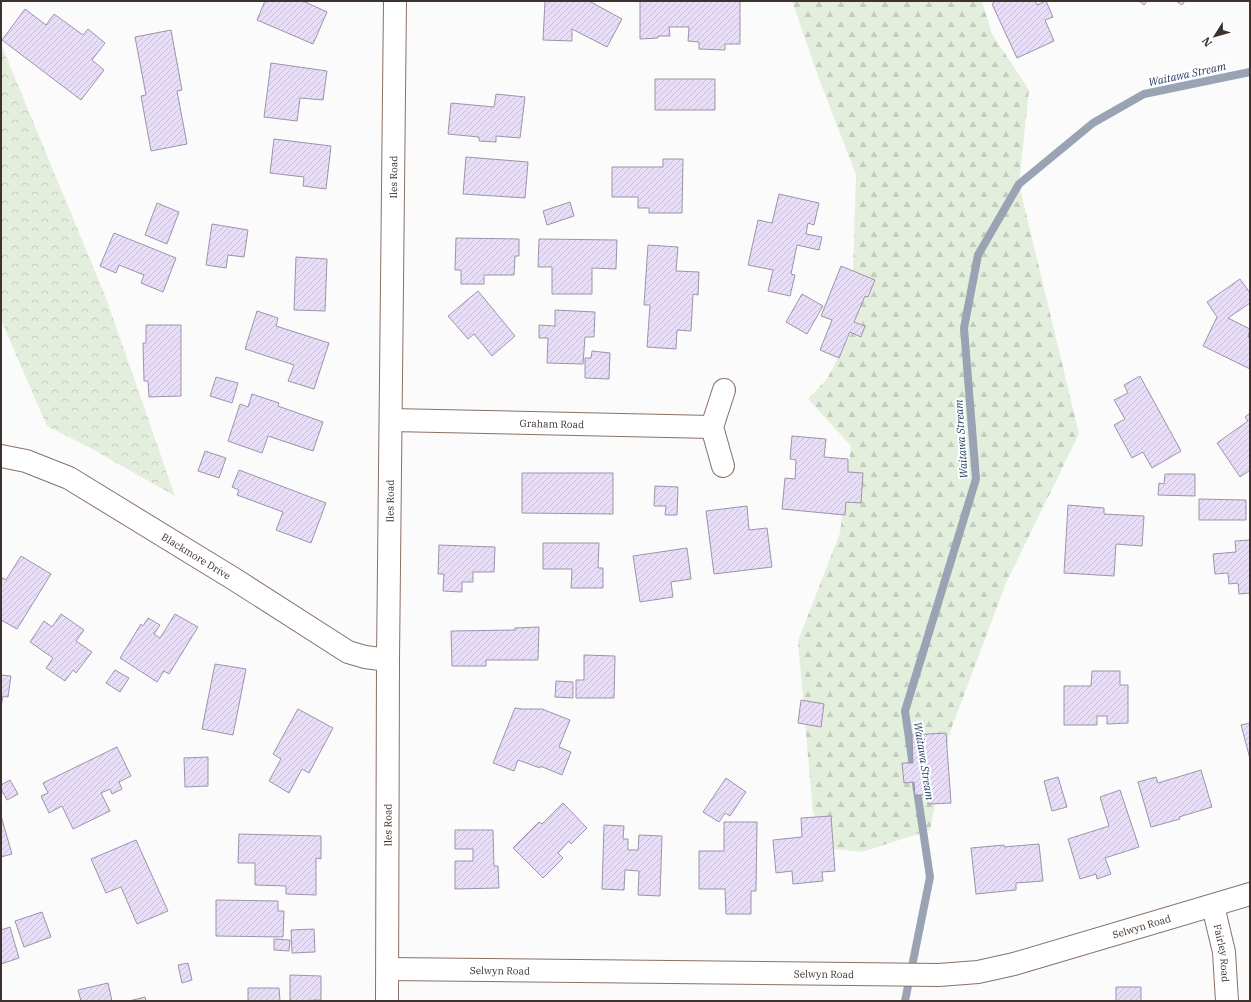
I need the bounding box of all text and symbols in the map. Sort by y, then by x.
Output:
north arrow [1195,16,1235,56]
text: N [1199,34,1215,50]
water label: Waitawa Stream [1147,59,1228,89]
street label: Iles Road [386,155,400,199]
water label: Waitawa Stream [951,398,971,479]
street label: Graham Road [520,416,584,431]
street label: Iles Road [383,479,396,523]
street label: Blackmore Drive [159,530,233,582]
water label: Waitawa Stream [911,721,937,802]
street label: Iles Road [381,804,394,846]
street label: Selwyn Road [1111,911,1172,941]
street label: Fairley Road [1211,923,1232,982]
street label: Selwyn Road [470,963,530,977]
street label: Selwyn Road [794,967,854,981]

